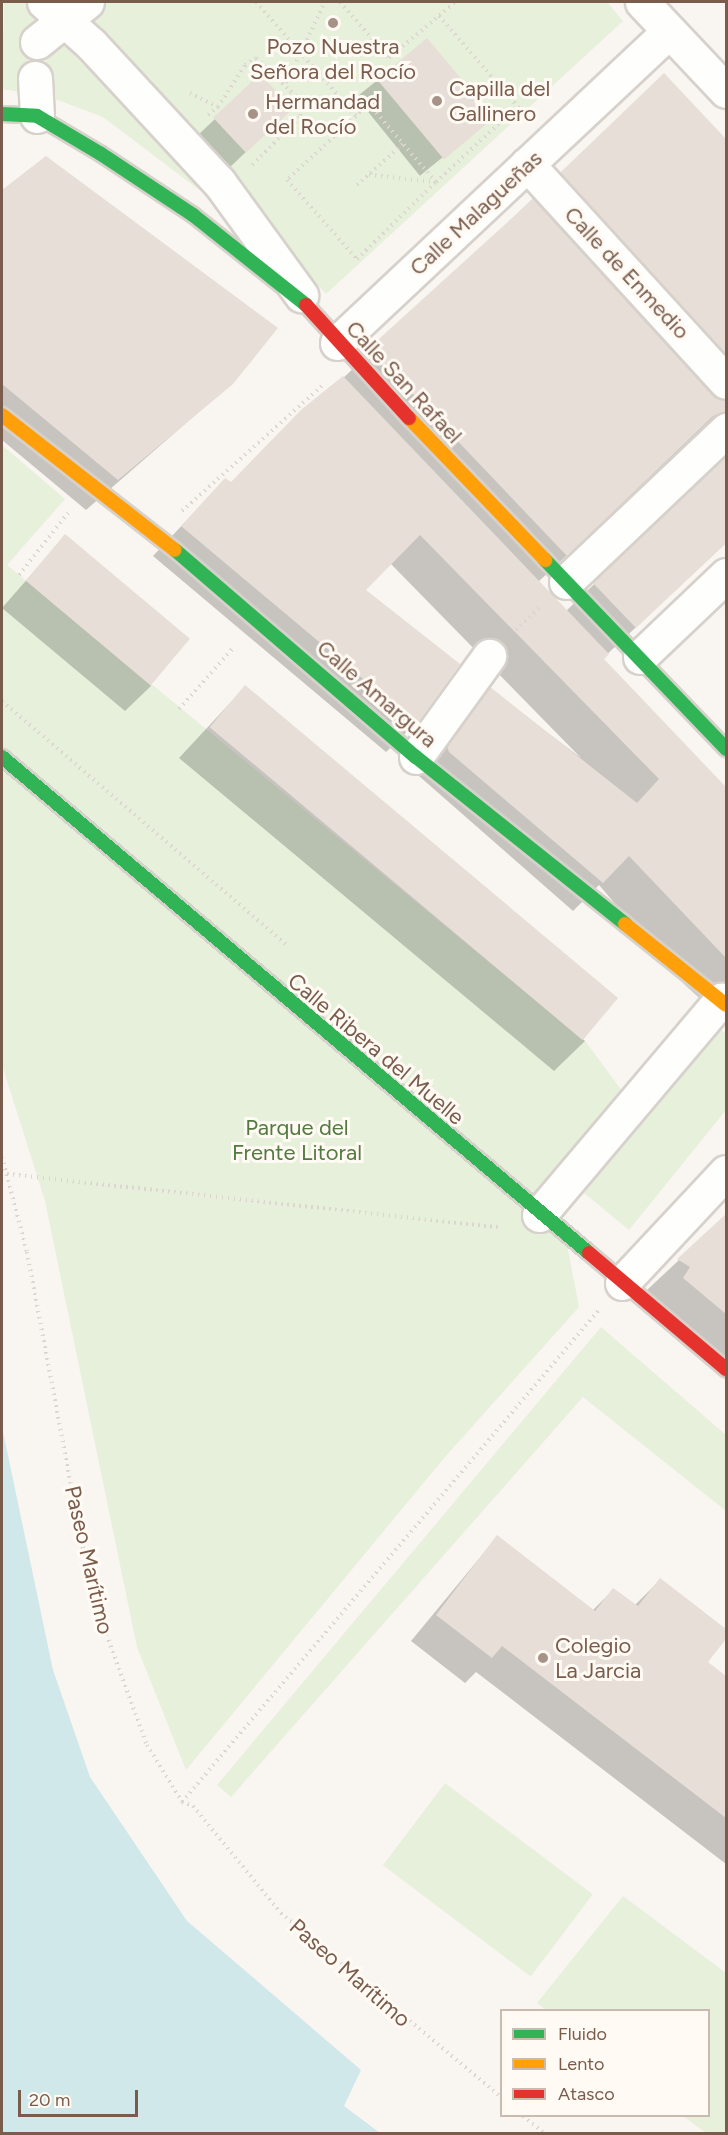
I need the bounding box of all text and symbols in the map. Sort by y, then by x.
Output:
marker: Pozo Nuestra Señora del Rocío [326,16,340,30]
place label: Pozo Nuestra Señora del Rocío [250,33,416,84]
place label: Capilla del Gallinero [449,75,550,126]
place label: Hermandad del Rocío [265,88,380,140]
marker: Capilla del Gallinero [430,94,444,108]
marker: Hermandad del Rocío [246,107,260,121]
street label: Calle Malagueñas [404,145,548,281]
street label: Calle de Enmedio [559,201,695,345]
street label: Calle San Rafael [341,315,467,449]
street label: Calle Amargura [312,635,442,753]
street label: Calle Ribera del Muelle [283,968,469,1130]
park label: Parque del Frente Litoral [232,1114,362,1166]
street label: Paseo Marítimo [59,1483,119,1637]
place label: Colegio La Jarcia [555,1632,641,1684]
marker: Colegio La Jarcia [536,1651,550,1665]
street label: Paseo Marítimo [284,1913,416,2033]
legend [500,2009,710,2117]
text: Fluido [558,2023,607,2045]
text: Lento [558,2053,604,2075]
scale bar [21,2078,141,2116]
text: Atasco [558,2083,615,2105]
text: 20 m [29,2089,70,2111]

